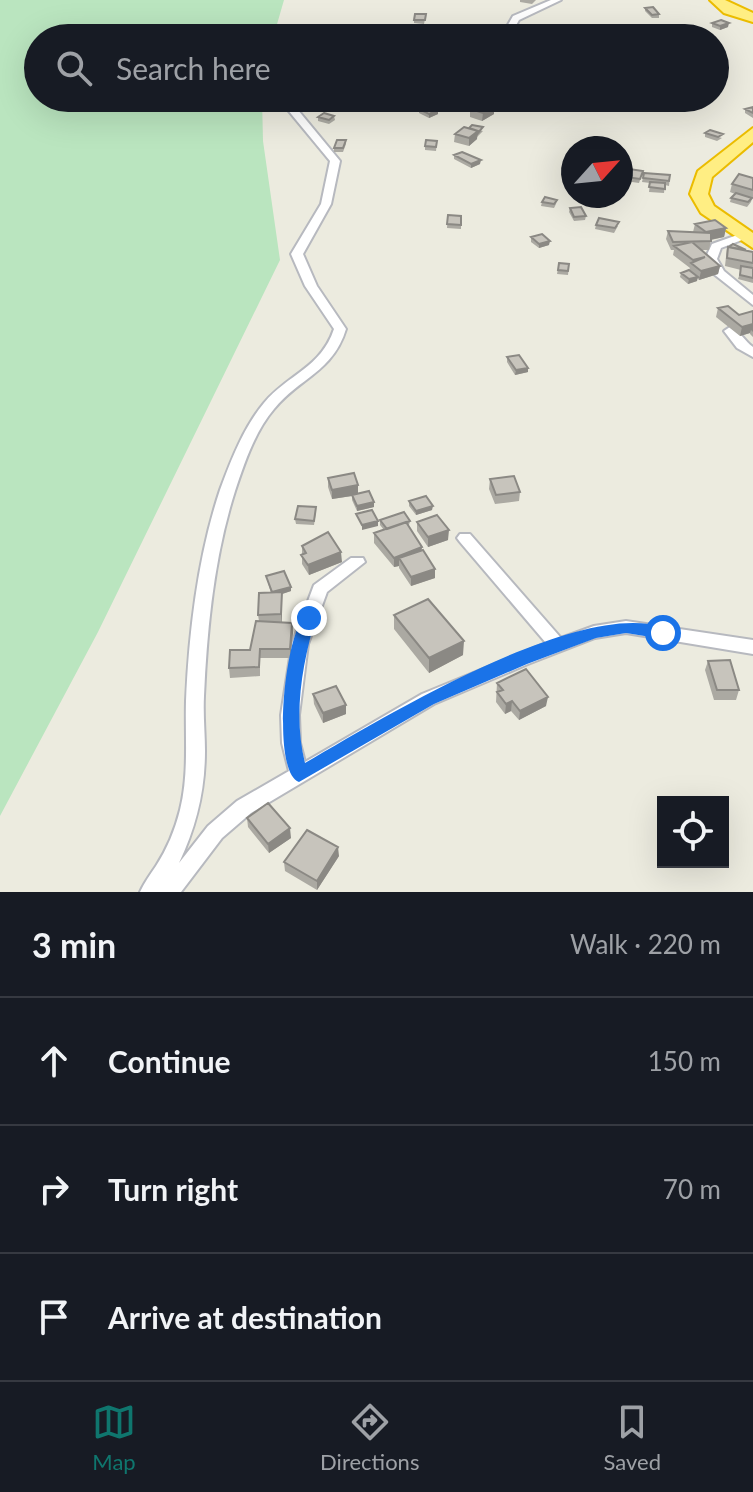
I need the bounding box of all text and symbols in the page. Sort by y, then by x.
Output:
search box [24,24,729,112]
icon: search [52,46,96,90]
text: Search here [116,50,271,86]
north arrow [561,136,633,208]
route end [291,600,327,636]
route start [645,615,681,651]
map controls [657,796,729,868]
button: locate [657,796,729,868]
text: 3 min [32,924,116,965]
text: Walk · 220 m [570,928,721,960]
icon: ahead [32,1039,76,1083]
text: Continue [108,1043,231,1079]
text: 150 m [648,1045,721,1077]
icon: right [32,1167,76,1211]
text: Turn right [108,1171,238,1207]
text: 70 m [663,1173,721,1205]
icon: arrive [32,1295,76,1339]
text: Arrive at destination [108,1299,382,1335]
tab: Map [92,1400,136,1475]
tab: Directions [320,1400,419,1475]
tab: Saved [603,1400,661,1475]

